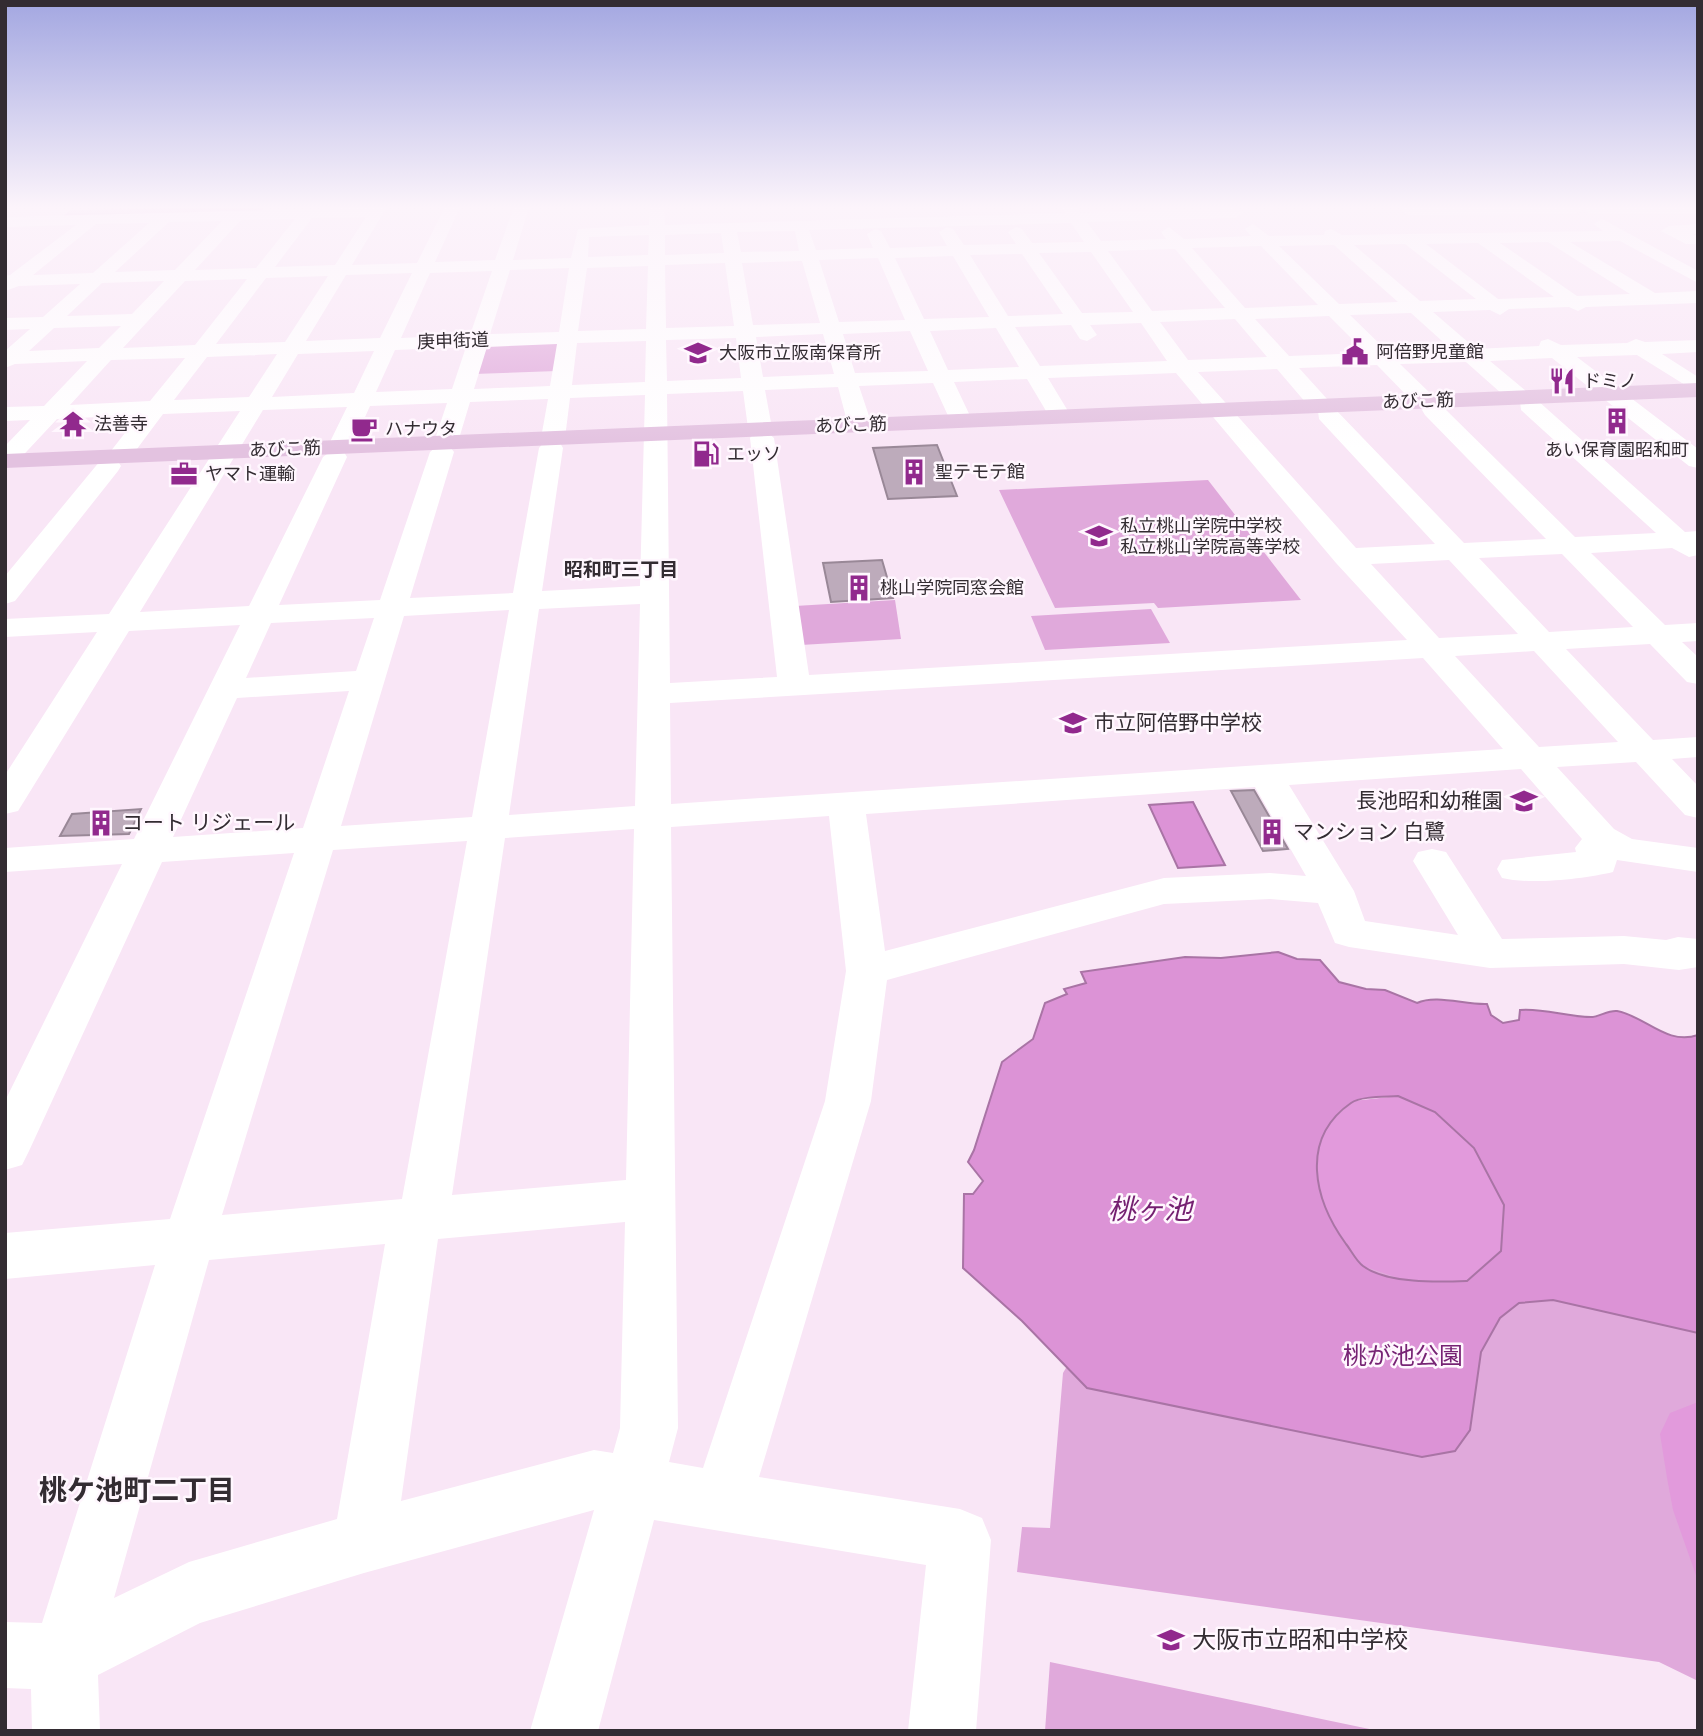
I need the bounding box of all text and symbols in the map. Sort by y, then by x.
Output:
street label: 庚申街道 [417,329,489,353]
public building icon: 阿倍野児童館 [1340,337,1370,367]
school or university icon: 大阪市立阪南保育所 [683,338,713,368]
place label: 阿倍野児童館 [1376,341,1484,363]
place label: 大阪市立阪南保育所 [719,342,881,364]
restaurant icon: ドミノ [1547,366,1577,396]
place label: ドミノ [1583,370,1637,392]
street label: あびこ筋 [1382,389,1454,413]
building icon: あい保育園昭和町 [1602,406,1632,436]
temple icon: 法善寺 [58,409,88,439]
place label: 法善寺 [94,413,148,435]
street label: あびこ筋 [815,413,887,437]
cafe icon: ハナウタ [349,414,379,444]
place label: ハナウタ [385,418,457,440]
street label: あびこ筋 [249,437,321,461]
fuel station icon: エッソ [691,439,721,469]
place label: あい保育園昭和町 [1545,439,1689,461]
place label: エッソ [727,443,781,465]
building icon: 聖テモテ館 [899,457,929,487]
office icon: ヤマト運輸 [169,459,199,489]
place label: 聖テモテ館 [935,461,1025,483]
place label: ヤマト運輸 [205,463,295,485]
place label: 私立桃山学院中学校 私立桃山学院高等学校 [1120,515,1300,558]
school or university icon: 私立桃山学院中学校 私立桃山学院高等学校 [1084,521,1114,551]
district label: 昭和町三丁目 [564,558,678,581]
building icon: 桃山学院同窓会館 [844,573,874,603]
place label: 桃山学院同窓会館 [880,577,1024,599]
school or university icon: 市立阿倍野中学校 [1058,708,1088,738]
place label: 市立阿倍野中学校 [1094,710,1262,735]
school or university icon: 長池昭和幼稚園 [1509,786,1539,816]
place label: 長池昭和幼稚園 [1356,788,1503,813]
building icon: コート リジェール [86,808,116,838]
place label: コート リジェール [122,810,295,835]
building icon: マンション 白鷺 [1257,817,1287,847]
place label: マンション 白鷺 [1293,819,1445,844]
water label: 桃ヶ池 [1108,1192,1195,1226]
park label: 桃が池公園 [1343,1341,1463,1370]
district label: 桃ケ池町二丁目 [39,1473,235,1507]
school or university icon: 大阪市立昭和中学校 [1156,1625,1186,1655]
place label: 大阪市立昭和中学校 [1192,1625,1408,1654]

